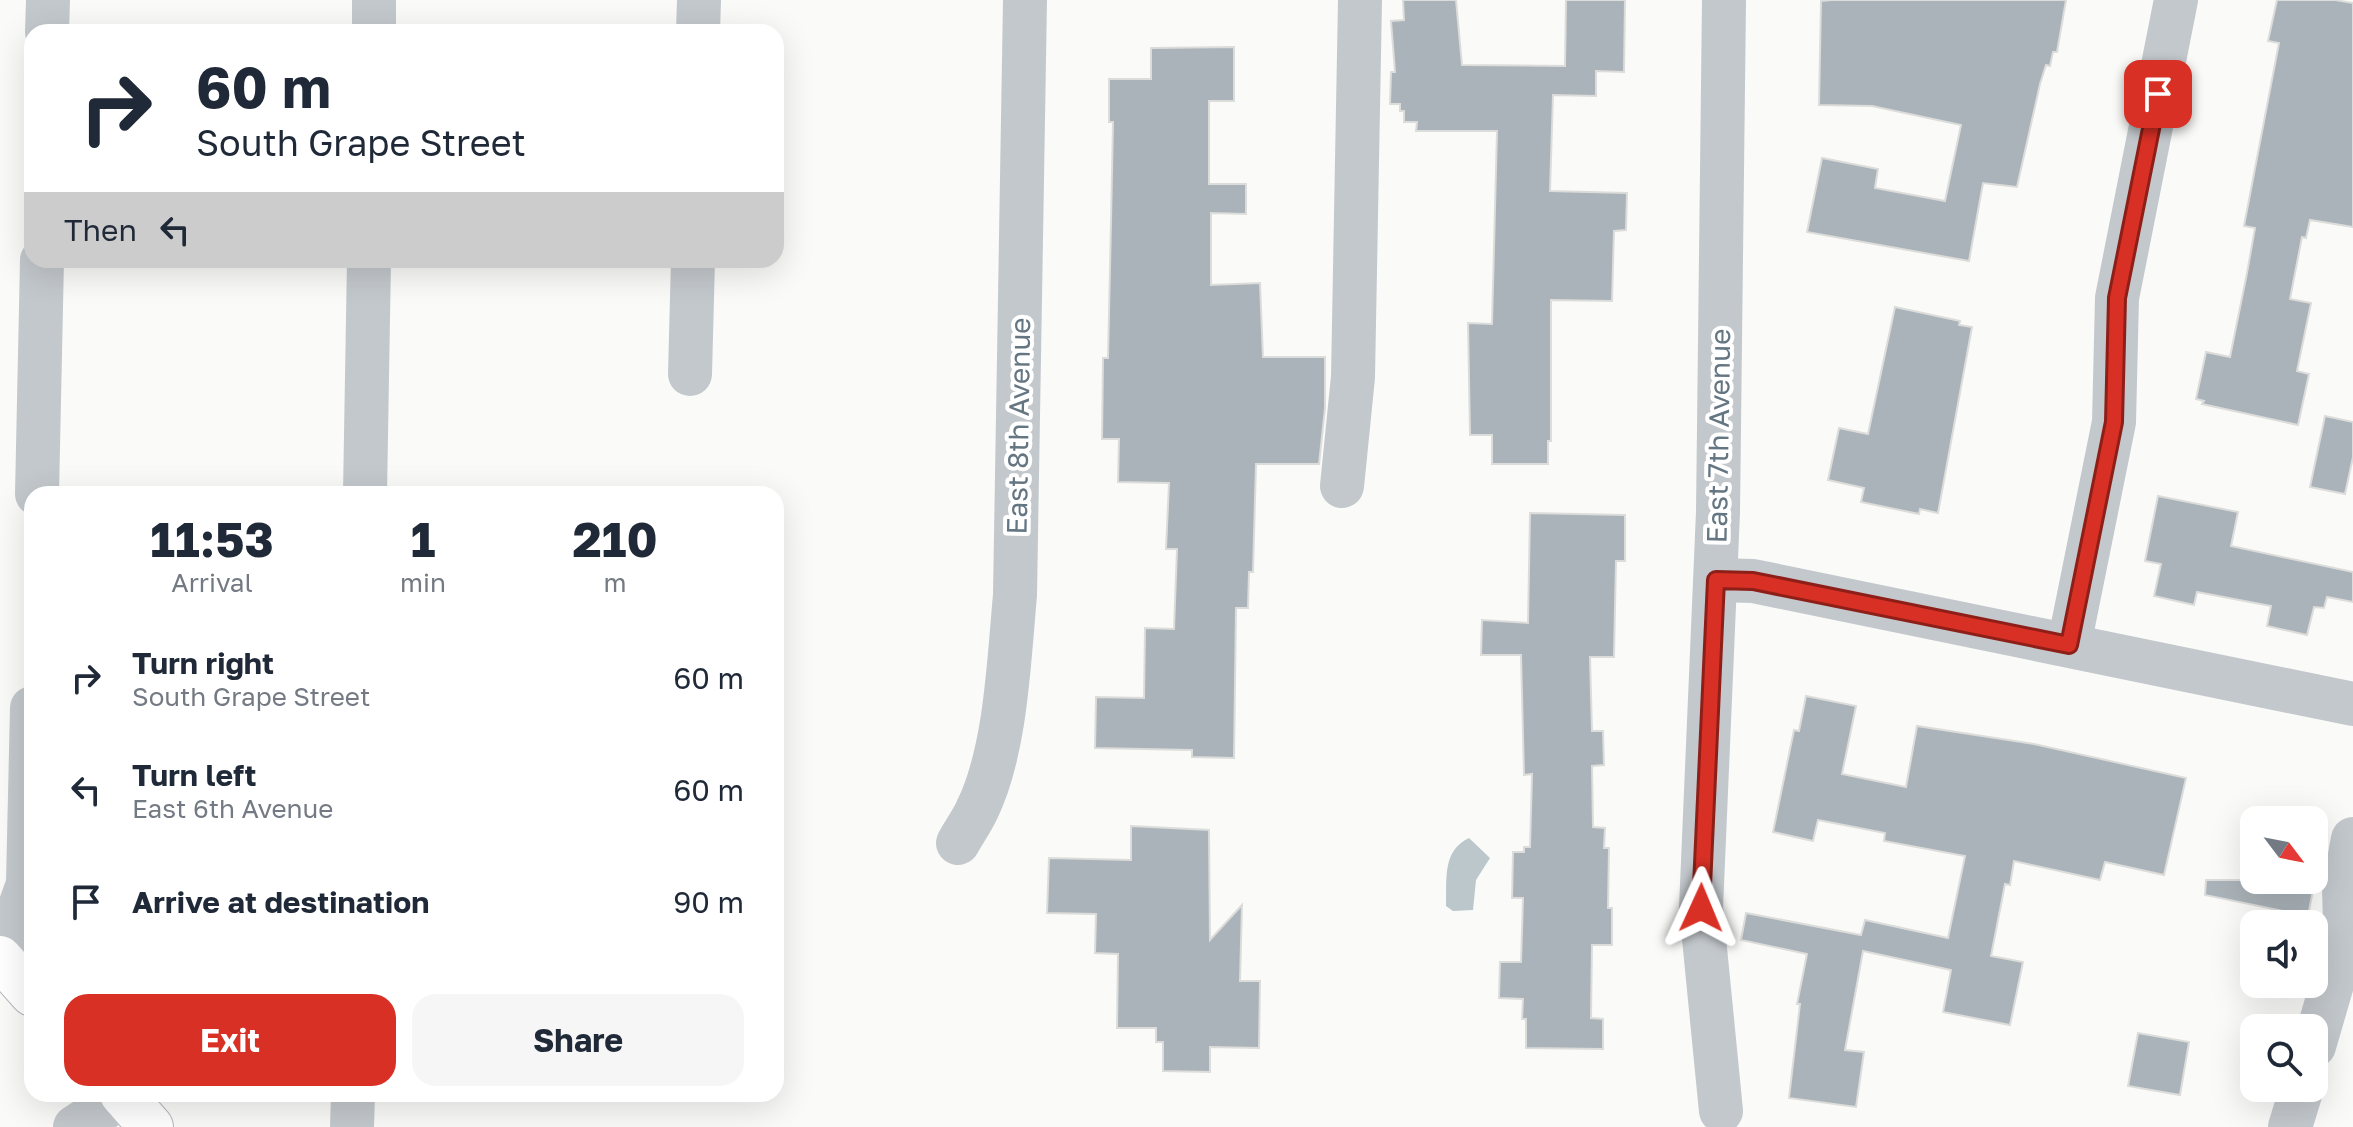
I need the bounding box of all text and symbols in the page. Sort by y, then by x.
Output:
text: 60 m [196,53,331,120]
icon: right [64,56,168,160]
pin [2124,60,2192,128]
icon: arrive [2136,72,2180,116]
text: South Grape Street [196,121,526,164]
icon: left [153,208,197,252]
text: Then [64,212,137,248]
street label: East 8th Avenue [1000,317,1036,535]
street label: East 7th Avenue [1700,328,1736,544]
text: 11:53 [150,510,274,568]
text: 1 [411,510,435,568]
text: 210 [572,510,658,568]
text: Arrival [171,567,253,598]
text: min [400,567,446,598]
text: m [604,567,627,598]
text: Turn right [132,645,274,681]
icon: right [64,656,108,700]
text: 60 m [673,660,744,696]
text: South Grape Street [132,681,370,712]
text: Turn left [132,757,257,793]
icon: left [64,768,108,812]
text: 60 m [673,772,744,808]
text: East 6th Avenue [132,793,333,824]
north arrow [2240,806,2328,894]
map controls [2240,806,2328,1102]
position arrow [1659,866,1743,950]
icon: arrive [64,880,108,924]
text: Arrive at destination [132,884,429,920]
text: 90 m [673,884,744,920]
button: sound [2240,910,2328,998]
button: Exit [64,994,396,1086]
button: Share [412,994,744,1086]
button: search [2240,1014,2328,1102]

